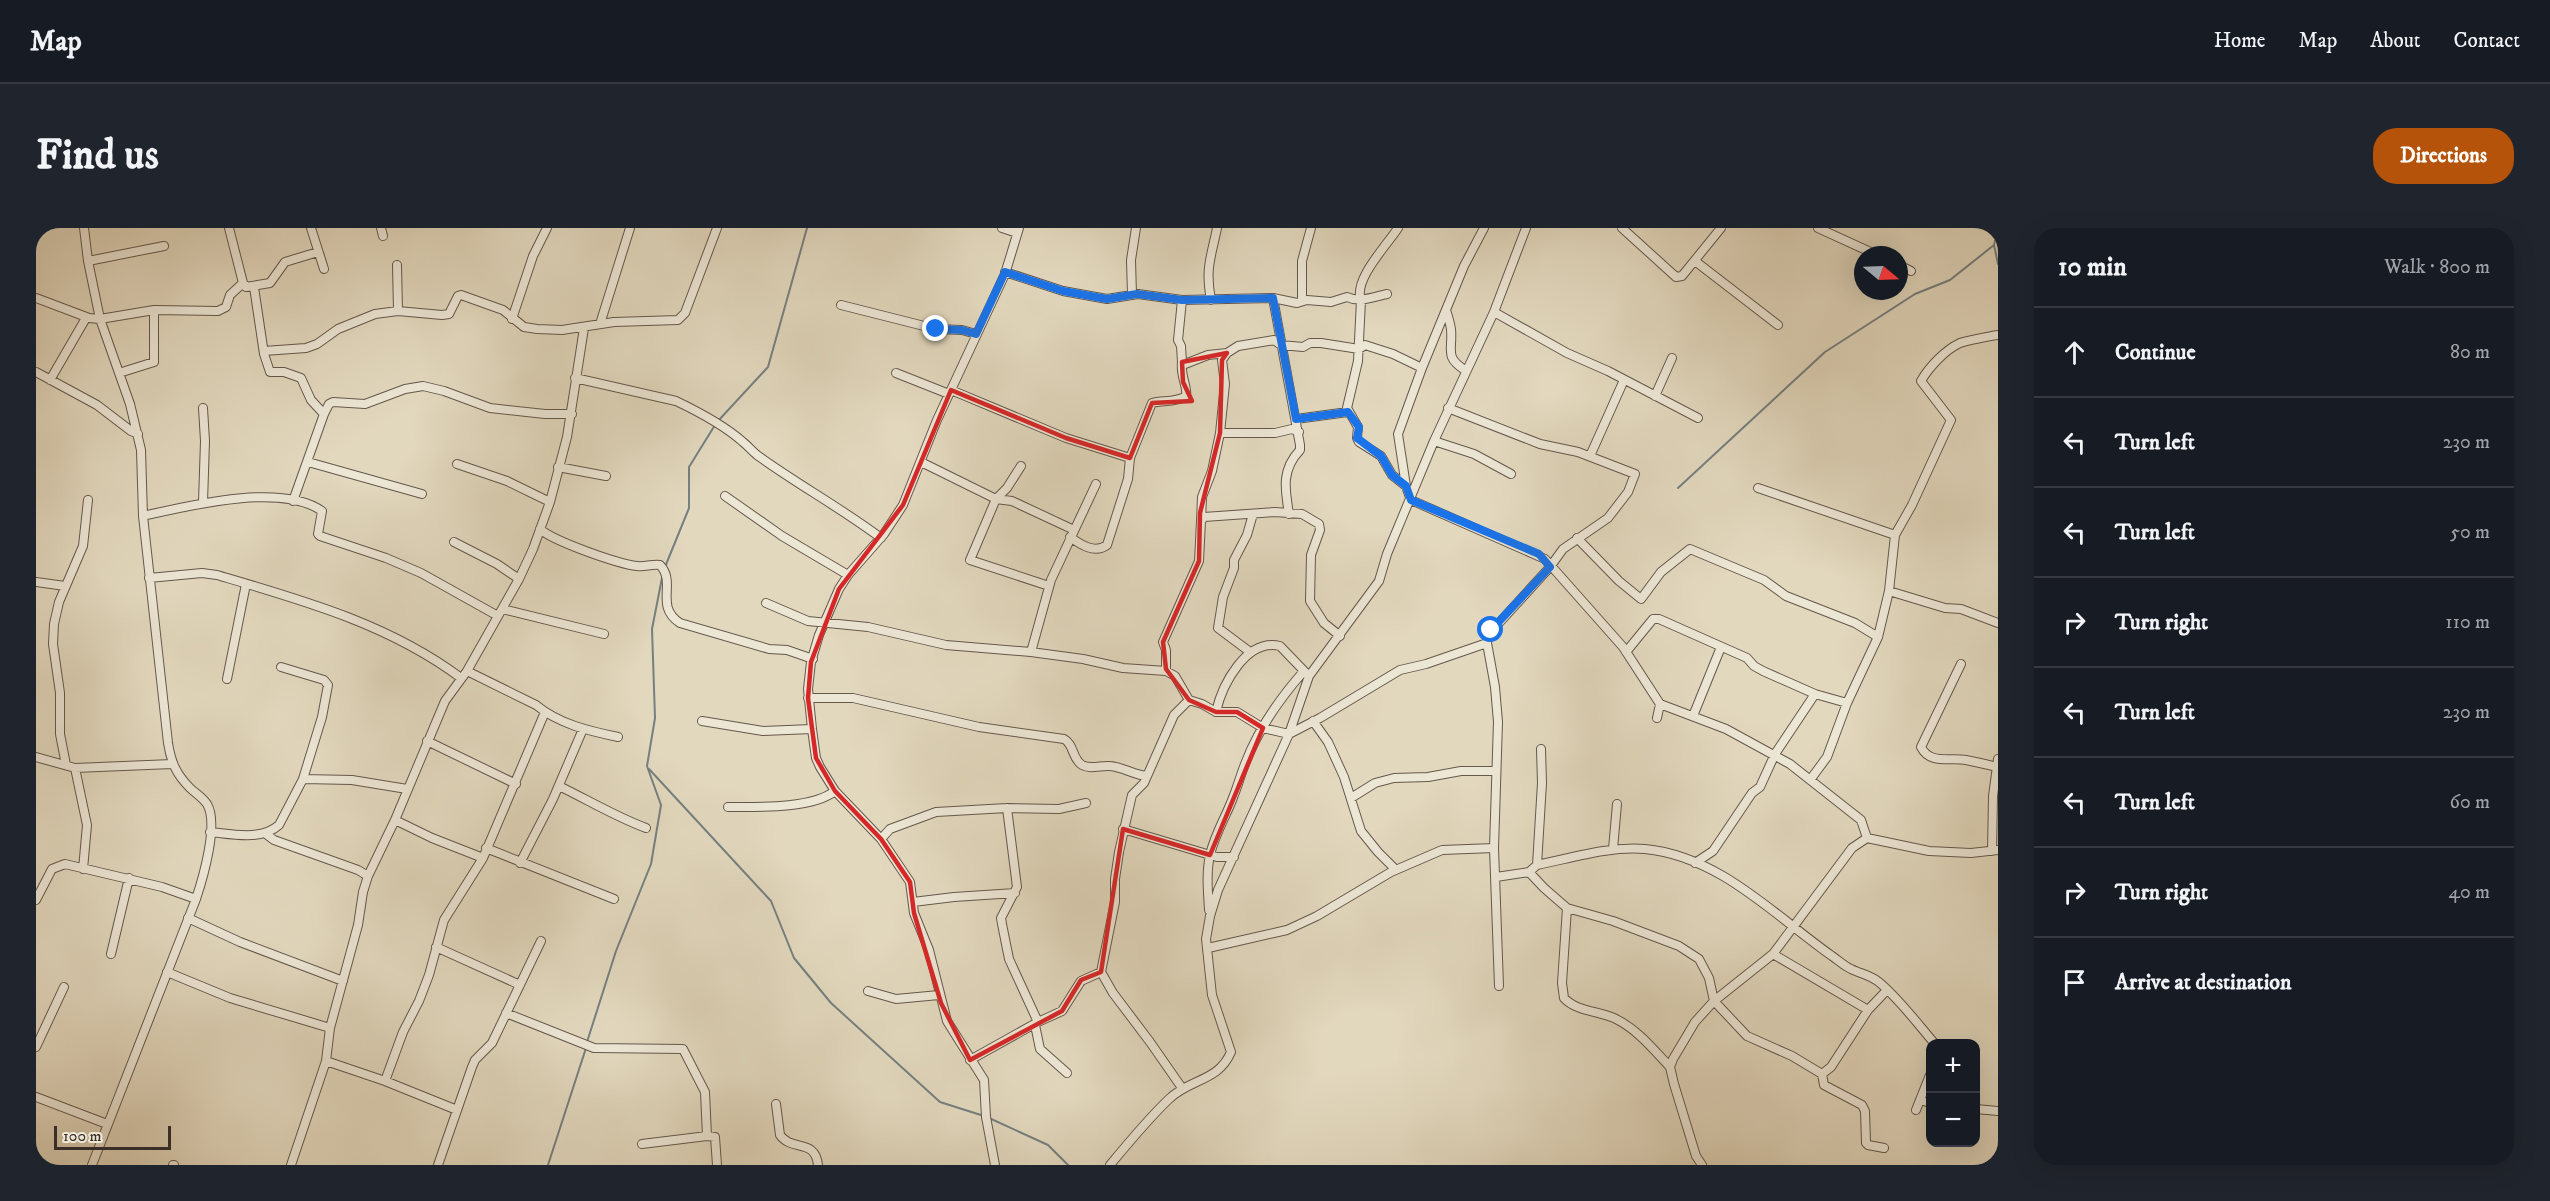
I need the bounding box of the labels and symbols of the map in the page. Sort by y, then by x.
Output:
north arrow [1854,246,1908,300]
route end [922,315,948,341]
route start [1477,616,1503,642]
scale bar [54,1123,171,1150]

